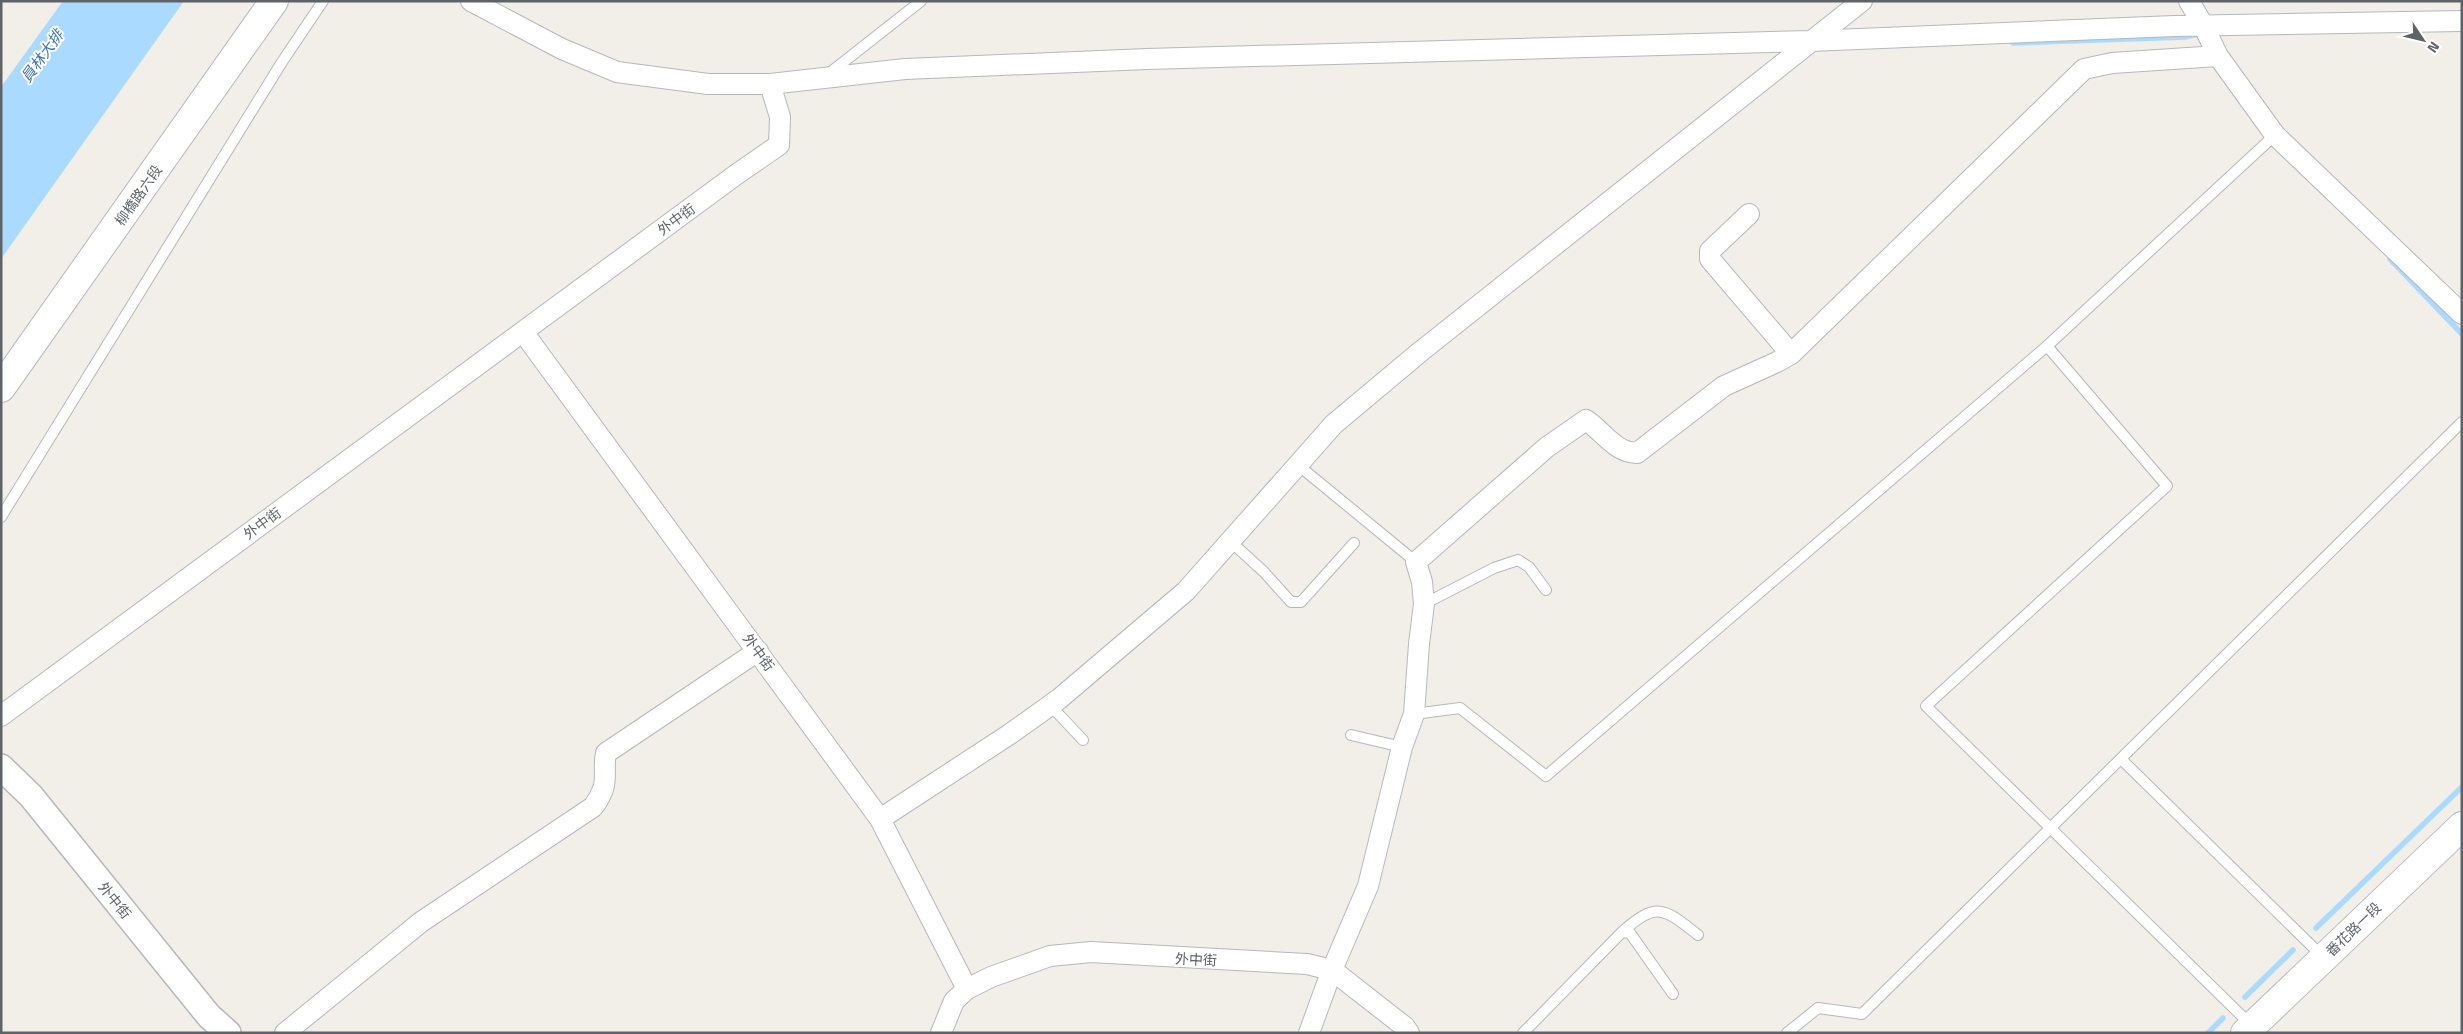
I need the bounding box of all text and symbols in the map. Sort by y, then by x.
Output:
north arrow [2398,15,2448,65]
water label: 員林大排 [15,23,70,87]
text: N [2423,38,2445,58]
street label: 柳橋路六段 [109,160,167,230]
street label: 外中街 [653,198,699,240]
street label: 外中街 [239,502,285,544]
street label: 外中街 [738,629,780,675]
street label: 外中街 [94,877,136,923]
street label: 番花路一段 [2321,897,2385,961]
street label: 外中街 [1174,947,1218,971]

